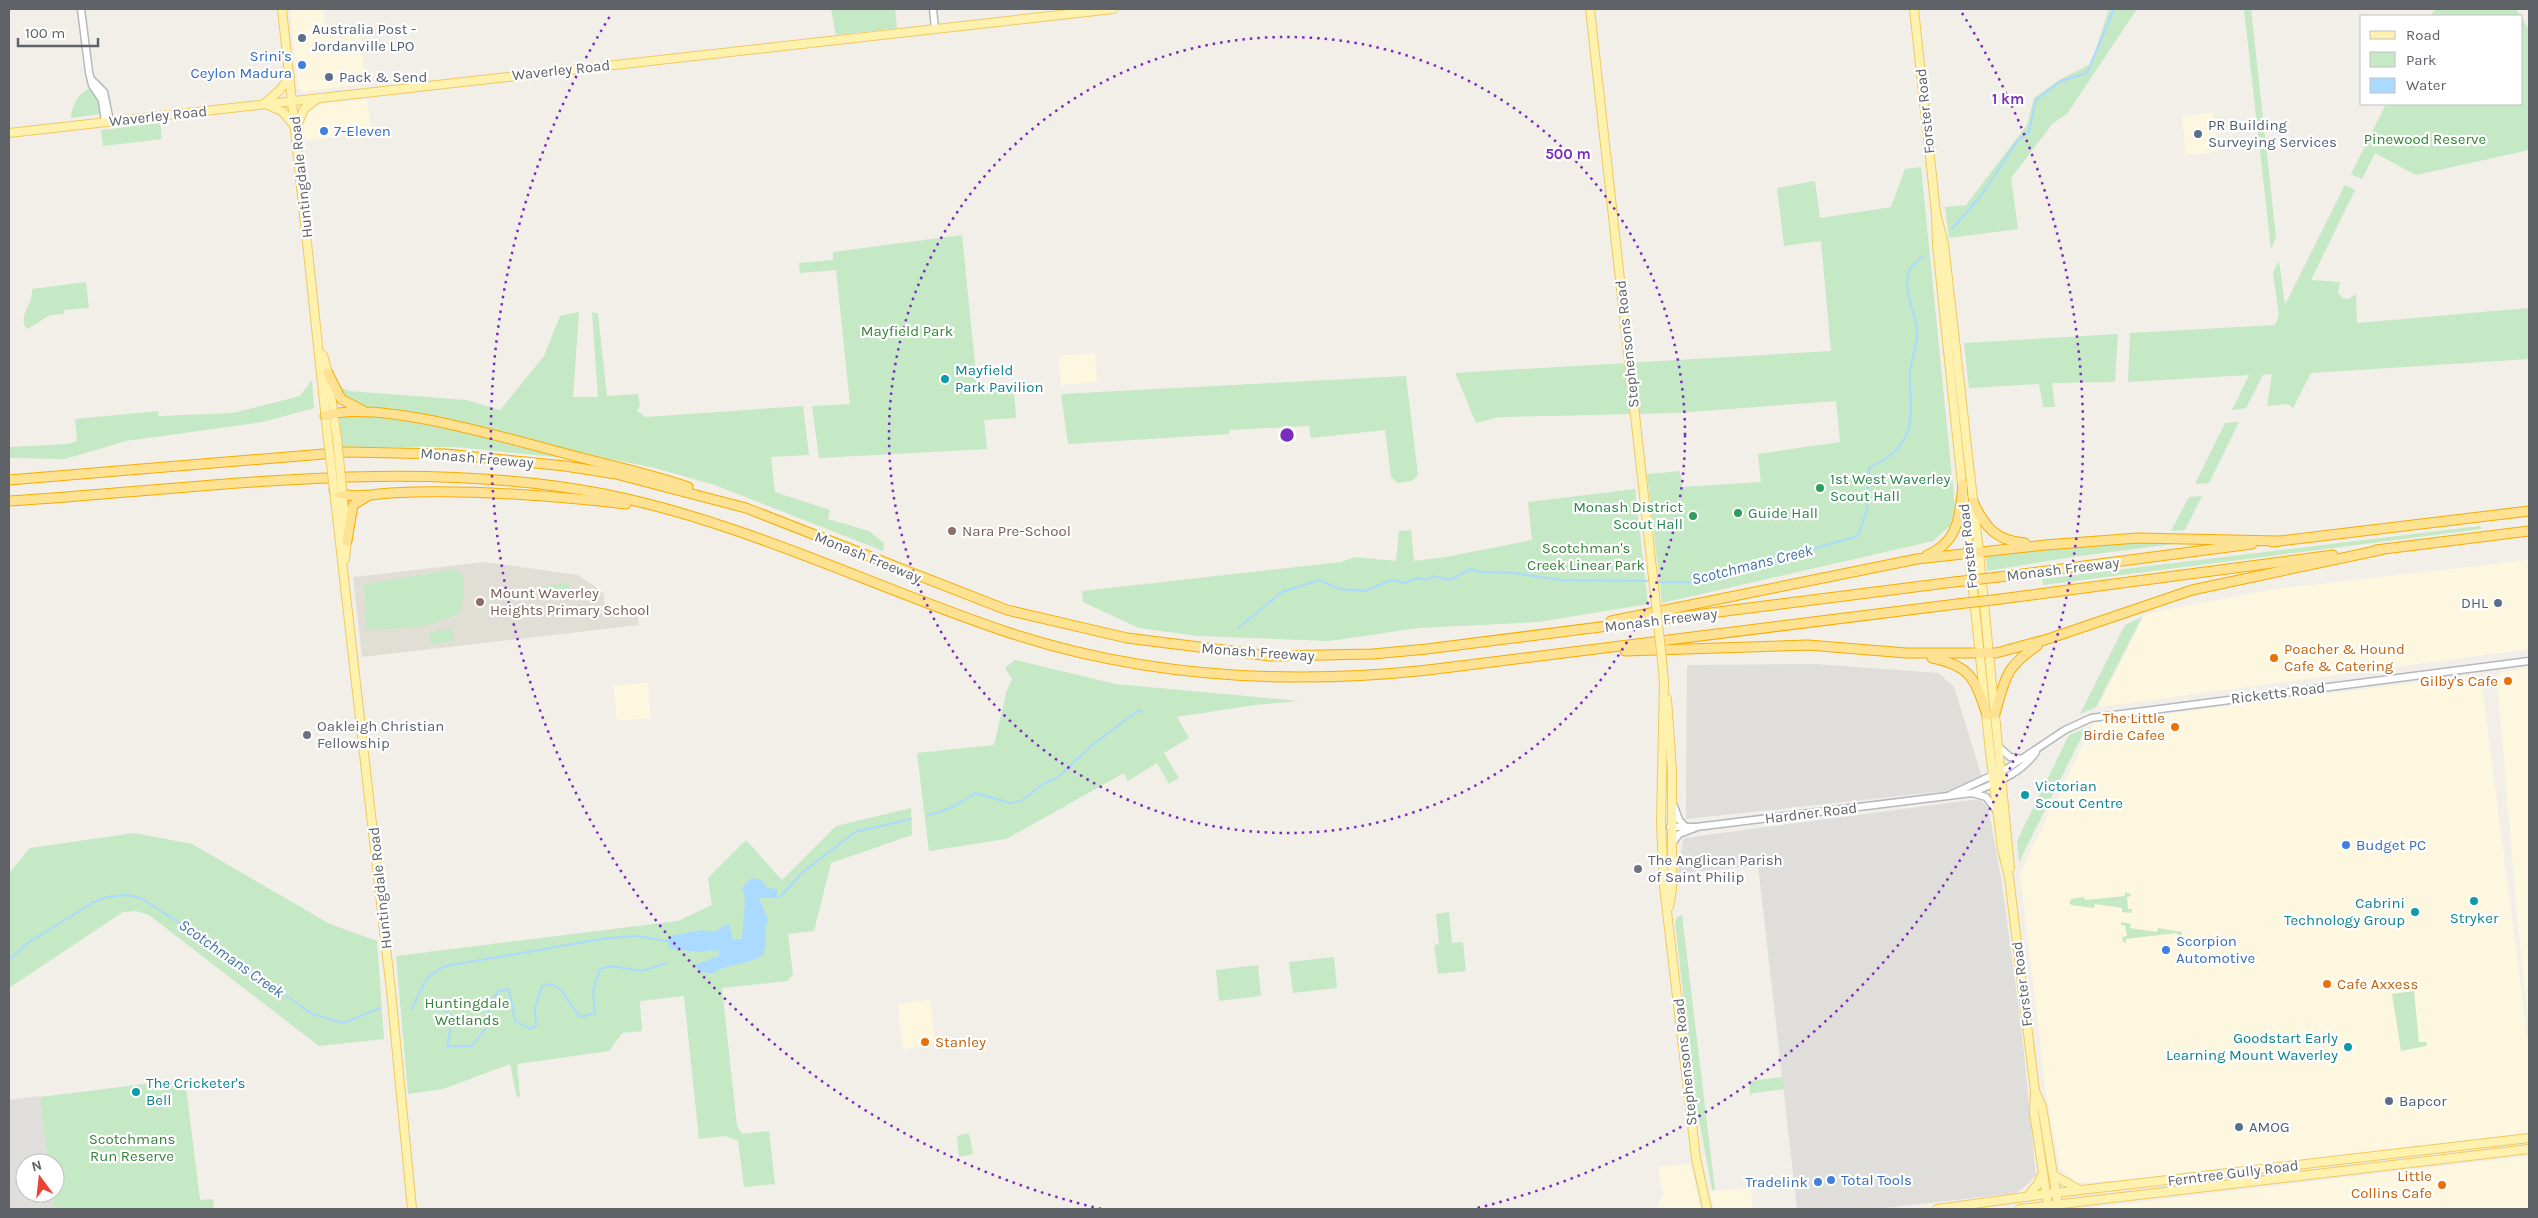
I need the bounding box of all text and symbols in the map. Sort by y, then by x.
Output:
scale bar [18,15,98,47]
legend [2360,15,2523,105]
place label: Australia Post - Jordanville LPO [312,20,416,55]
text: 100 m [25,24,65,42]
text: Road [2406,26,2441,44]
marker: Australia Post - Jordanville LPO [296,32,308,44]
place label: Srini's Ceylon Madura [190,47,292,82]
text: Park [2406,51,2436,69]
street label: Waverley Road [511,56,611,84]
marker: Srini's Ceylon Madura [296,59,308,71]
street label: Forster Road [1912,67,1938,155]
place label: Pack & Send [339,68,427,86]
marker: Pack & Send [323,71,335,83]
text: Water [2406,76,2447,94]
text: 1 km [1992,90,2024,108]
street label: Waverley Road [108,102,208,130]
street label: Huntingdale Road [286,115,316,239]
place label: PR Building Surveying Services [2208,116,2337,151]
place label: 7-Eleven [334,122,391,140]
marker: 7-Eleven [318,125,330,137]
marker: PR Building Surveying Services [2192,128,2204,140]
park label: Pinewood Reserve [2364,130,2486,148]
text: 500 m [1545,145,1591,163]
street label: Stephensons Road [1611,279,1643,409]
park label: Mayfield Park [861,322,953,340]
place label: Mayfield Park Pavilion [955,361,1043,396]
marker: Mayfield Park Pavilion [939,373,951,385]
centre of rings [1278,426,1296,444]
street label: Monash Freeway [420,444,534,472]
place label: 1st West Waverley Scout Hall [1830,470,1951,505]
marker: 1st West Waverley Scout Hall [1814,482,1826,494]
place label: Monash District Scout Hall [1573,498,1683,533]
street label: Forster Road [1955,502,1981,590]
place label: Guide Hall [1748,504,1818,522]
marker: Guide Hall [1732,507,1744,519]
marker: Monash District Scout Hall [1687,510,1699,522]
place label: Nara Pre-School [962,522,1071,540]
marker: Nara Pre-School [946,525,958,537]
street label: Monash Freeway [812,527,924,587]
park label: Scotchman's Creek Linear Park [1527,539,1645,574]
water label: Scotchmans Creek [1690,540,1815,589]
street label: Monash Freeway [2006,553,2120,585]
place label: Mount Waverley Heights Primary School [490,584,650,619]
place label: DHL [2461,594,2488,612]
marker: Mount Waverley Heights Primary School [474,596,486,608]
marker: DHL [2492,597,2504,609]
street label: Monash Freeway [1604,604,1718,636]
street label: Monash Freeway [1201,639,1315,665]
place label: Poacher & Hound Cafe & Catering [2284,640,2405,675]
marker: Poacher & Hound Cafe & Catering [2268,652,2280,664]
place label: Gilby's Cafe [2420,672,2498,690]
marker: Gilby's Cafe [2502,675,2514,687]
street label: Ricketts Road [2230,678,2326,708]
place label: The Little Birdie Cafee [2083,709,2165,744]
place label: Oakleigh Christian Fellowship [317,717,444,752]
marker: The Little Birdie Cafee [2169,721,2181,733]
marker: Oakleigh Christian Fellowship [301,729,313,741]
place label: Victorian Scout Centre [2035,777,2123,812]
marker: Victorian Scout Centre [2019,789,2031,801]
street label: Hardner Road [1764,798,1858,828]
street label: Huntingdale Road [365,826,395,950]
place label: Budget PC [2356,836,2426,854]
marker: Budget PC [2340,839,2352,851]
place label: The Anglican Parish of Saint Philip [1648,851,1783,886]
marker: The Anglican Parish of Saint Philip [1632,863,1644,875]
place label: Cabrini Technology Group [2284,894,2405,929]
marker: Stryker [2468,895,2480,907]
marker: Cabrini Technology Group [2409,906,2421,918]
place label: Stryker [2450,909,2499,927]
water label: Scotchmans Creek [175,915,289,1002]
place label: Scorpion Automotive [2176,932,2255,967]
street label: Forster Road [2008,940,2036,1028]
marker: Scorpion Automotive [2160,944,2172,956]
place label: Cafe Axxess [2337,975,2418,993]
marker: Cafe Axxess [2321,978,2333,990]
park label: Huntingdale Wetlands [425,994,509,1029]
street label: Stephensons Road [1669,997,1701,1127]
place label: Goodstart Early Learning Mount Waverley [2166,1029,2338,1064]
place label: Stanley [935,1033,986,1051]
marker: Stanley [919,1036,931,1048]
marker: Goodstart Early Learning Mount Waverley [2342,1041,2354,1053]
place label: The Cricketer's Bell [146,1074,246,1109]
marker: The Cricketer's Bell [130,1086,142,1098]
place label: Bapcor [2399,1092,2447,1110]
marker: Bapcor [2383,1095,2395,1107]
place label: AMOG [2249,1118,2290,1136]
marker: AMOG [2233,1121,2245,1133]
park label: Scotchmans Run Reserve [89,1130,175,1165]
north arrow [15,1153,65,1203]
text: N [30,1156,44,1175]
street label: Ferntree Gully Road [2166,1156,2300,1190]
place label: Little Collins Cafe [2351,1167,2432,1202]
place label: Total Tools [1841,1171,1912,1189]
place label: Tradelink [1745,1173,1808,1191]
marker: Total Tools [1825,1174,1837,1186]
marker: Tradelink [1812,1176,1824,1188]
marker: Little Collins Cafe [2436,1179,2448,1191]

